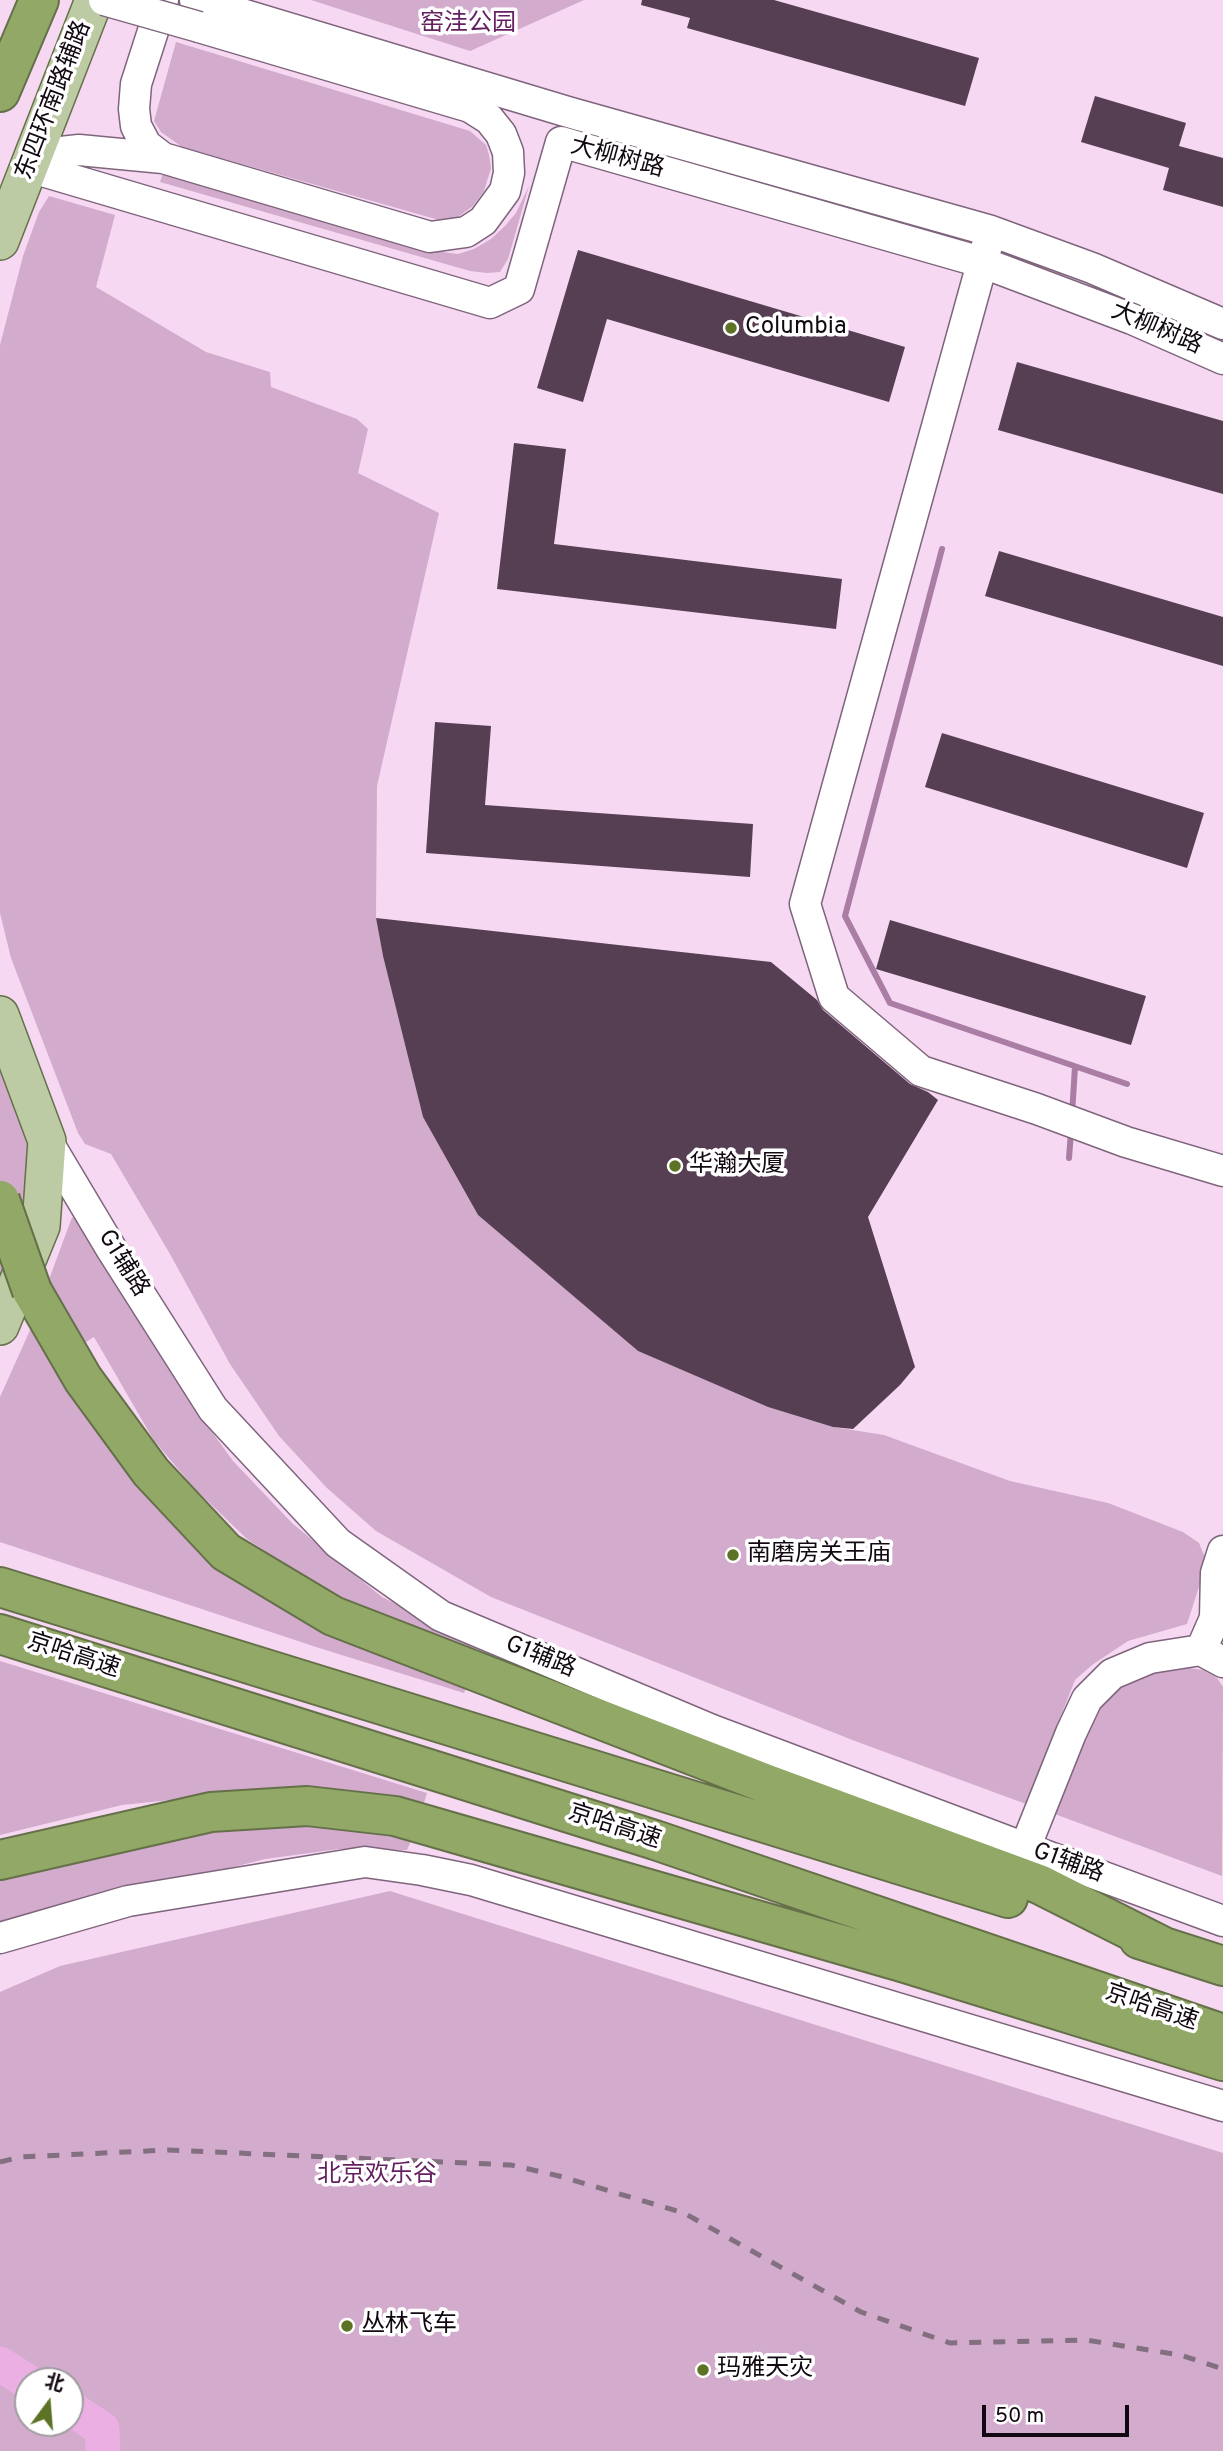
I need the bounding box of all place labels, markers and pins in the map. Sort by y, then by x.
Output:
place label: Columbia [745,314,847,342]
marker: Columbia [723,320,739,336]
place label: 华瀚大厦 [689,1152,785,1180]
marker: 华瀚大厦 [667,1158,683,1174]
place label: 南磨房关王庙 [747,1541,891,1569]
marker: 南磨房关王庙 [725,1547,741,1563]
place label: 丛林飞车 [361,2312,457,2340]
marker: 丛林飞车 [339,2318,355,2334]
place label: 玛雅天灾 [717,2356,813,2384]
marker: 玛雅天灾 [695,2362,711,2378]

